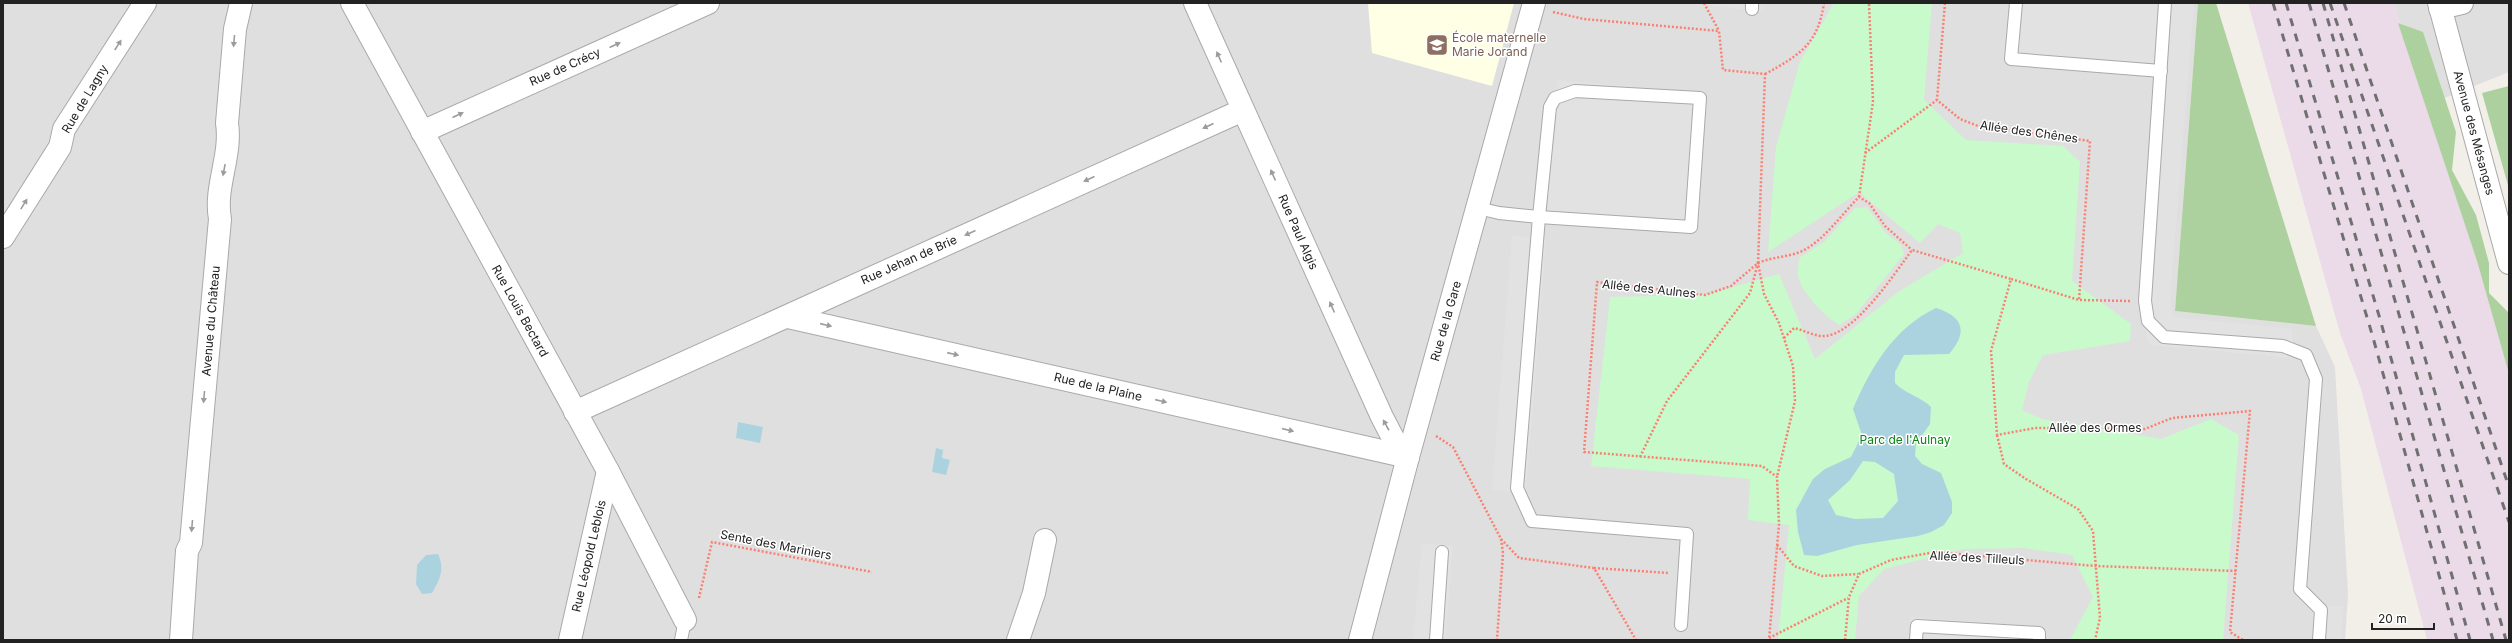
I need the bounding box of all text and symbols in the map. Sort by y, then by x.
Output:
place label: École maternelle Marie Jorand [1452,30,1546,59]
school or university icon: École maternelle Marie Jorand [1424,32,1450,58]
one-way arrow [231,35,238,47]
one-way arrow [114,40,122,50]
one-way arrow [609,42,620,48]
street label: Rue de Crécy [527,44,603,89]
one-way arrow [1216,51,1222,62]
street label: Rue de Lagny [58,61,111,136]
street label: Avenue des Mésanges [2451,69,2498,197]
one-way arrow [452,112,463,118]
street label: Allée des Chênes [1979,117,2079,146]
one-way arrow [1202,123,1213,129]
one-way arrow [221,164,227,177]
one-way arrow [1270,170,1276,181]
one-way arrow [1083,176,1095,182]
street label: Rue Paul Algis [1275,192,1322,272]
one-way arrow [20,199,28,209]
one-way arrow [964,230,976,236]
street label: Rue Jehan de Brie [858,232,959,287]
street label: Rue Louis Bectard [489,262,552,359]
street label: Avenue du Château [198,265,223,377]
street label: Allée des Aulnes [1601,276,1697,301]
street label: Rue de la Gare [1427,279,1464,363]
one-way arrow [1329,301,1335,312]
one-way arrow [820,323,832,329]
one-way arrow [947,351,959,357]
street label: Rue de la Plaine [1052,369,1144,404]
one-way arrow [201,391,208,403]
one-way arrow [1155,399,1168,405]
one-way arrow [1383,419,1390,431]
street label: Allée des Ormes [2048,420,2142,435]
one-way arrow [1282,427,1294,433]
park label: Parc de l'Aulnay [1860,432,1951,447]
street label: Rue Léopold Leblois [568,498,609,614]
one-way arrow [189,520,196,532]
street label: Sente des Mariniers [719,526,833,563]
street label: Allée des Tilleuls [1929,548,2025,567]
scale bar [2372,605,2434,631]
text: 20 m [2378,611,2407,626]

